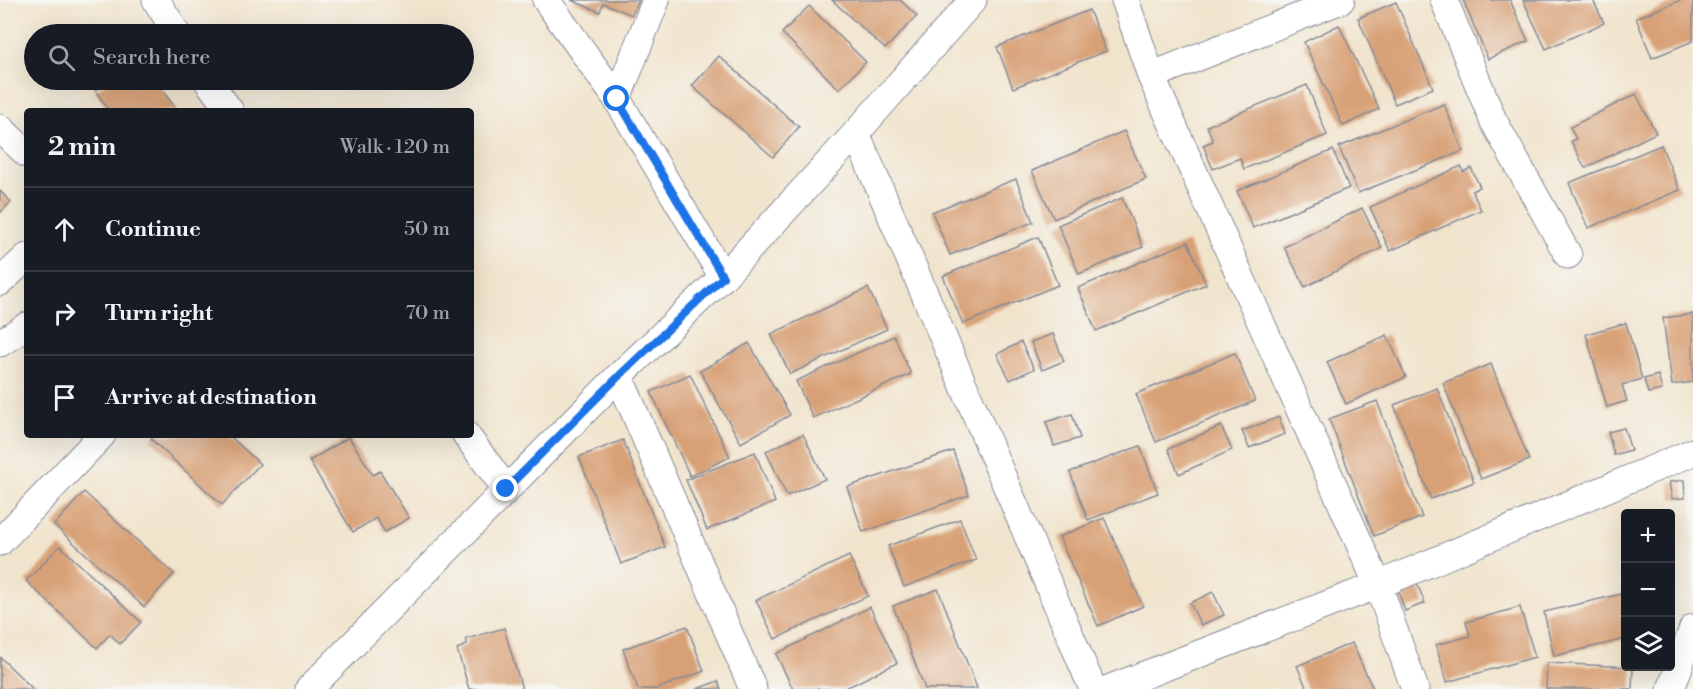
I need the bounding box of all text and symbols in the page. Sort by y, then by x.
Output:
search box [24,24,474,90]
icon: search [45,41,78,74]
text: Search here [93,44,210,71]
route start [603,85,629,111]
text: 2 min [48,131,116,163]
text: Walk · 120 m [340,135,450,160]
icon: ahead [48,213,81,246]
text: Continue [105,216,201,243]
text: 50 m [404,217,450,242]
icon: right [48,297,81,330]
text: Turn right [105,300,213,327]
text: 70 m [406,301,450,326]
icon: arrive [48,381,81,414]
text: Arrive at destination [105,384,317,411]
route end [492,475,518,501]
map controls [1621,509,1675,671]
button: + [1621,509,1675,563]
button: − [1621,563,1675,617]
button: layers [1621,617,1675,671]

